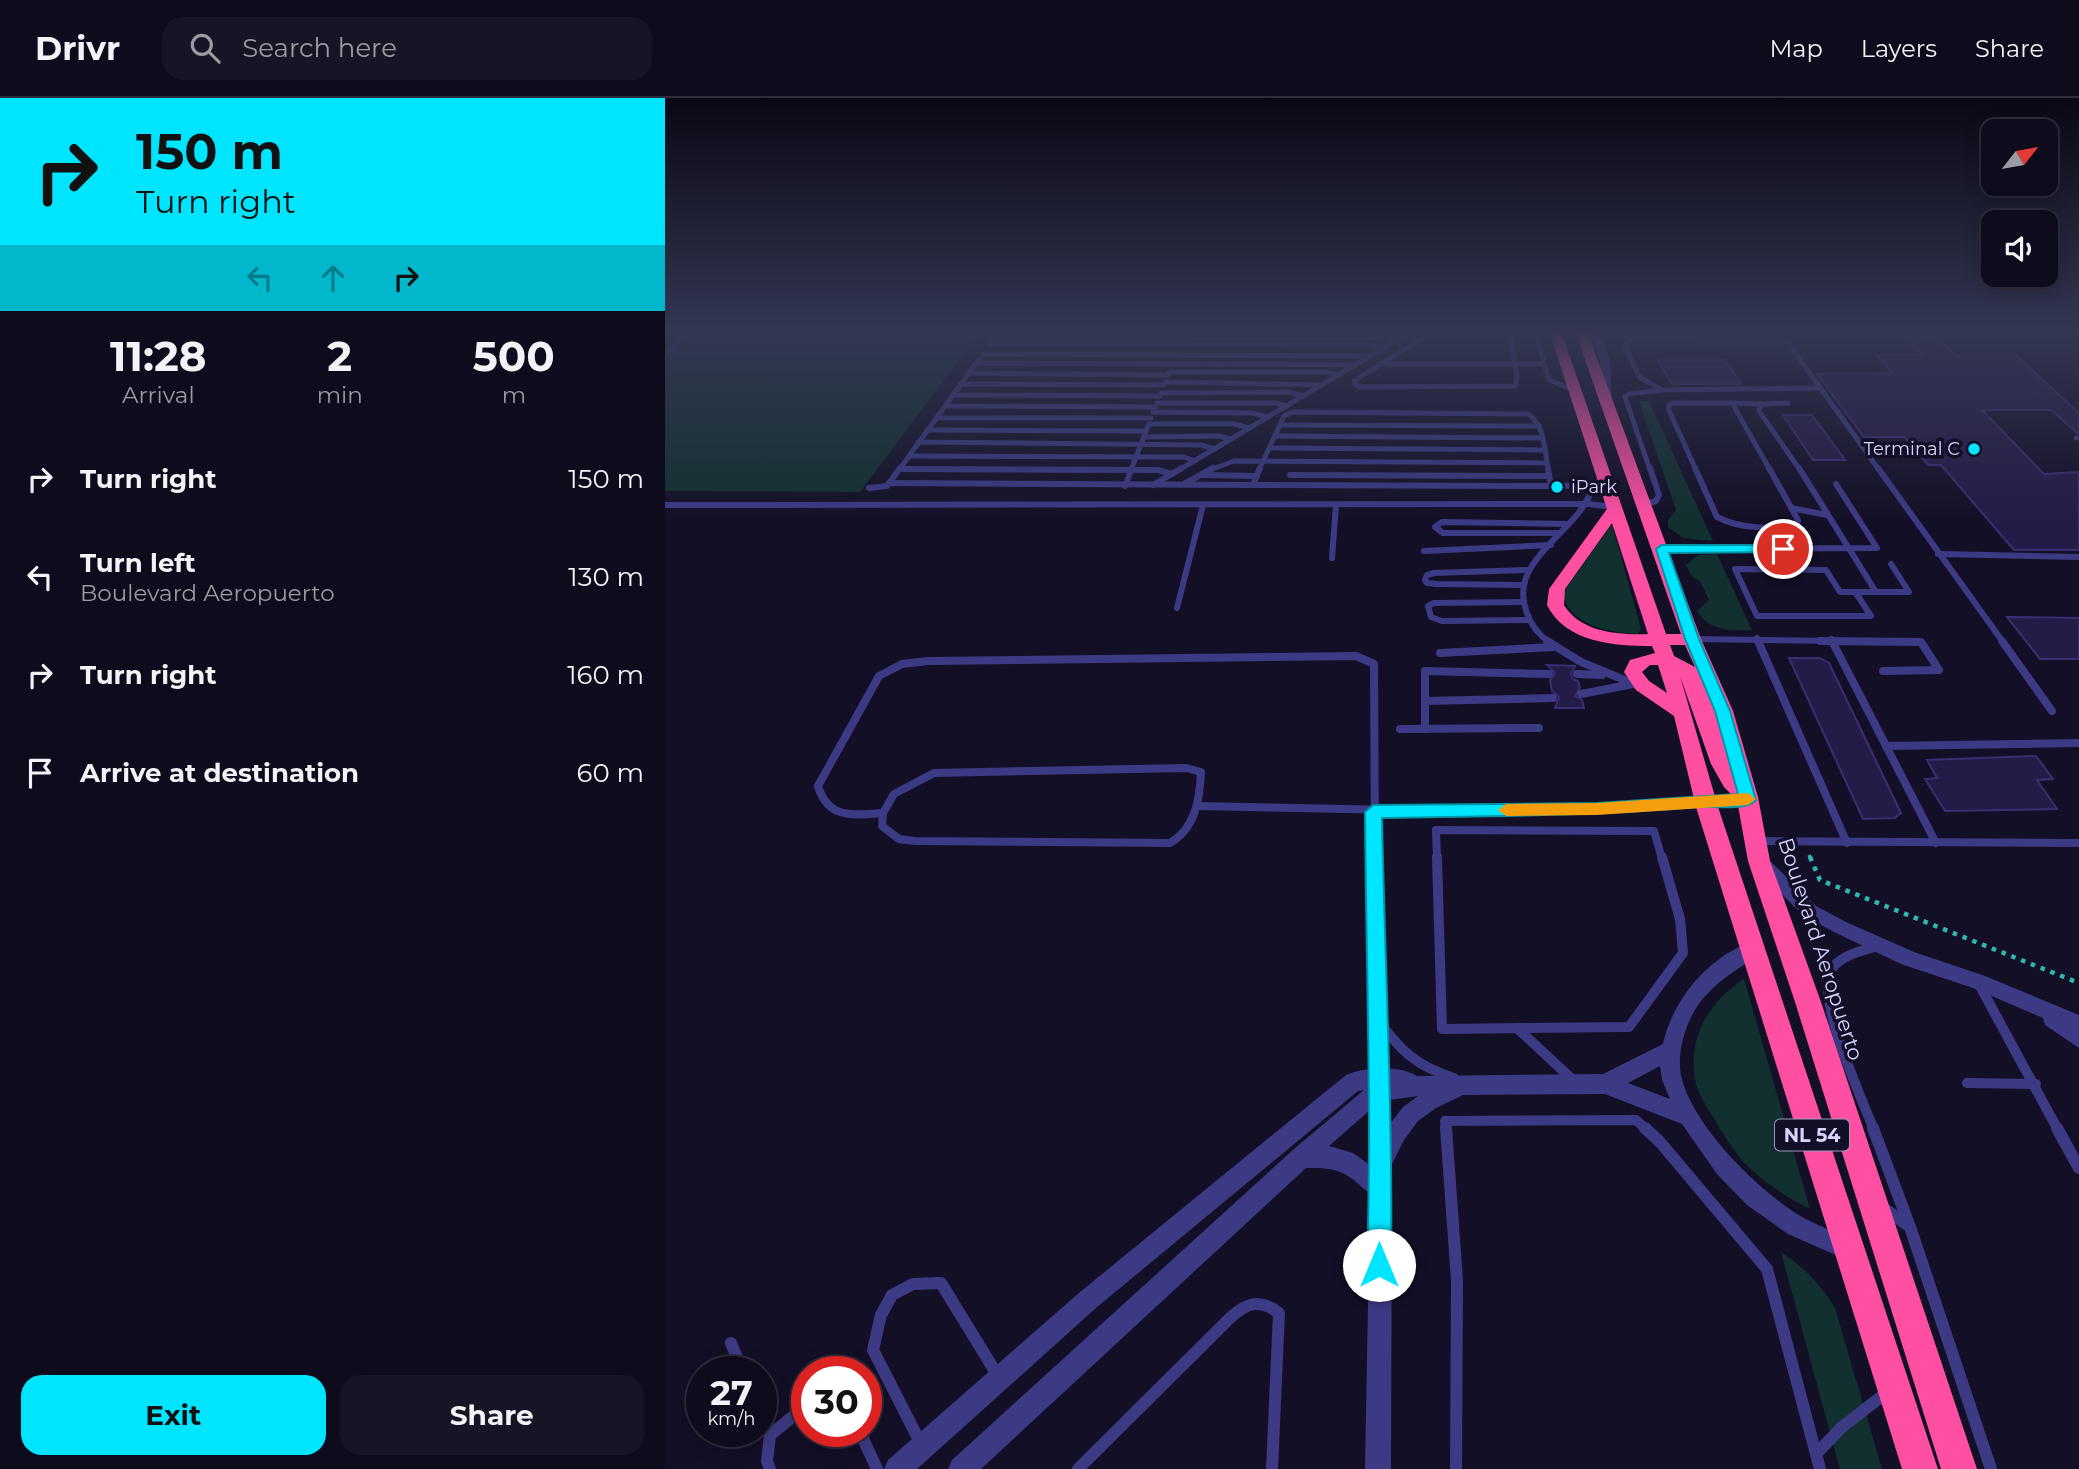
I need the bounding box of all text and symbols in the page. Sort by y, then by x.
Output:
search box [162,17,652,80]
text: Drivr [35,28,120,68]
icon: search [186,29,224,67]
text: Search here [242,32,397,64]
text: Map [1769,34,1823,63]
text: Layers [1861,34,1937,63]
text: Share [1975,34,2044,63]
north arrow [1981,119,2058,196]
map controls [1981,119,2058,287]
text: 150 m [136,122,283,181]
icon: right [21,126,112,217]
text: Turn right [136,182,296,221]
button: sound [1981,210,2058,287]
icon: left [241,259,279,297]
icon: ahead [314,259,352,297]
icon: right [387,259,425,297]
text: 11:28 [110,330,207,382]
text: 2 [327,330,352,382]
text: 500 [473,330,555,382]
text: Arrival [122,381,195,409]
text: min [317,381,363,409]
text: m [502,381,526,409]
place label: Terminal C [1864,438,1960,460]
marker: Terminal C [1966,441,1982,457]
icon: right [21,460,59,498]
text: Turn right [80,463,216,495]
text: 150 m [568,463,644,495]
place label: iPark [1571,476,1617,498]
marker: iPark [1549,479,1565,495]
pin [1753,519,1813,579]
icon: arrive [1764,530,1802,568]
text: Turn left [80,547,196,579]
icon: left [21,558,59,596]
text: 130 m [568,561,644,593]
text: Boulevard Aeropuerto [80,579,335,607]
icon: right [21,656,59,694]
text: Turn right [80,659,216,691]
text: 160 m [567,659,644,691]
icon: arrive [21,754,59,792]
text: Arrive at destination [80,757,359,789]
text: 60 m [577,757,644,789]
street label: Boulevard Aeropuerto [1773,835,1869,1063]
road number: NL 54 [1775,1119,1849,1150]
position arrow [1342,1228,1416,1302]
speed limit sign: 30 [791,1356,882,1447]
text: 27 [710,1371,753,1414]
button: Exit [21,1375,326,1455]
button: Share [340,1375,644,1455]
text: km/h [707,1408,756,1430]

